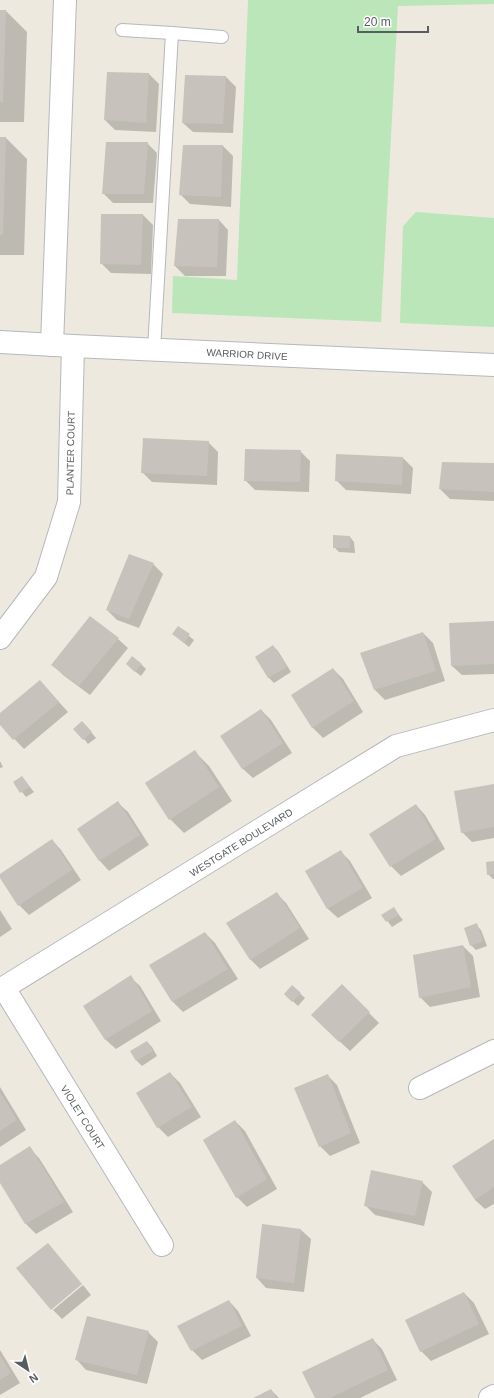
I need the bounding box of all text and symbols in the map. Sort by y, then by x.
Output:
scale bar [358,8,428,34]
text: 20 m [364,15,391,29]
street label: WARRIOR DRIVE [206,347,288,362]
street label: PLANTER COURT [64,411,77,495]
street label: WESTGATE BOULEVARD [188,806,295,879]
street label: VIOLET COURT [58,1083,107,1151]
north arrow [8,1350,48,1390]
text: N [27,1371,40,1385]

